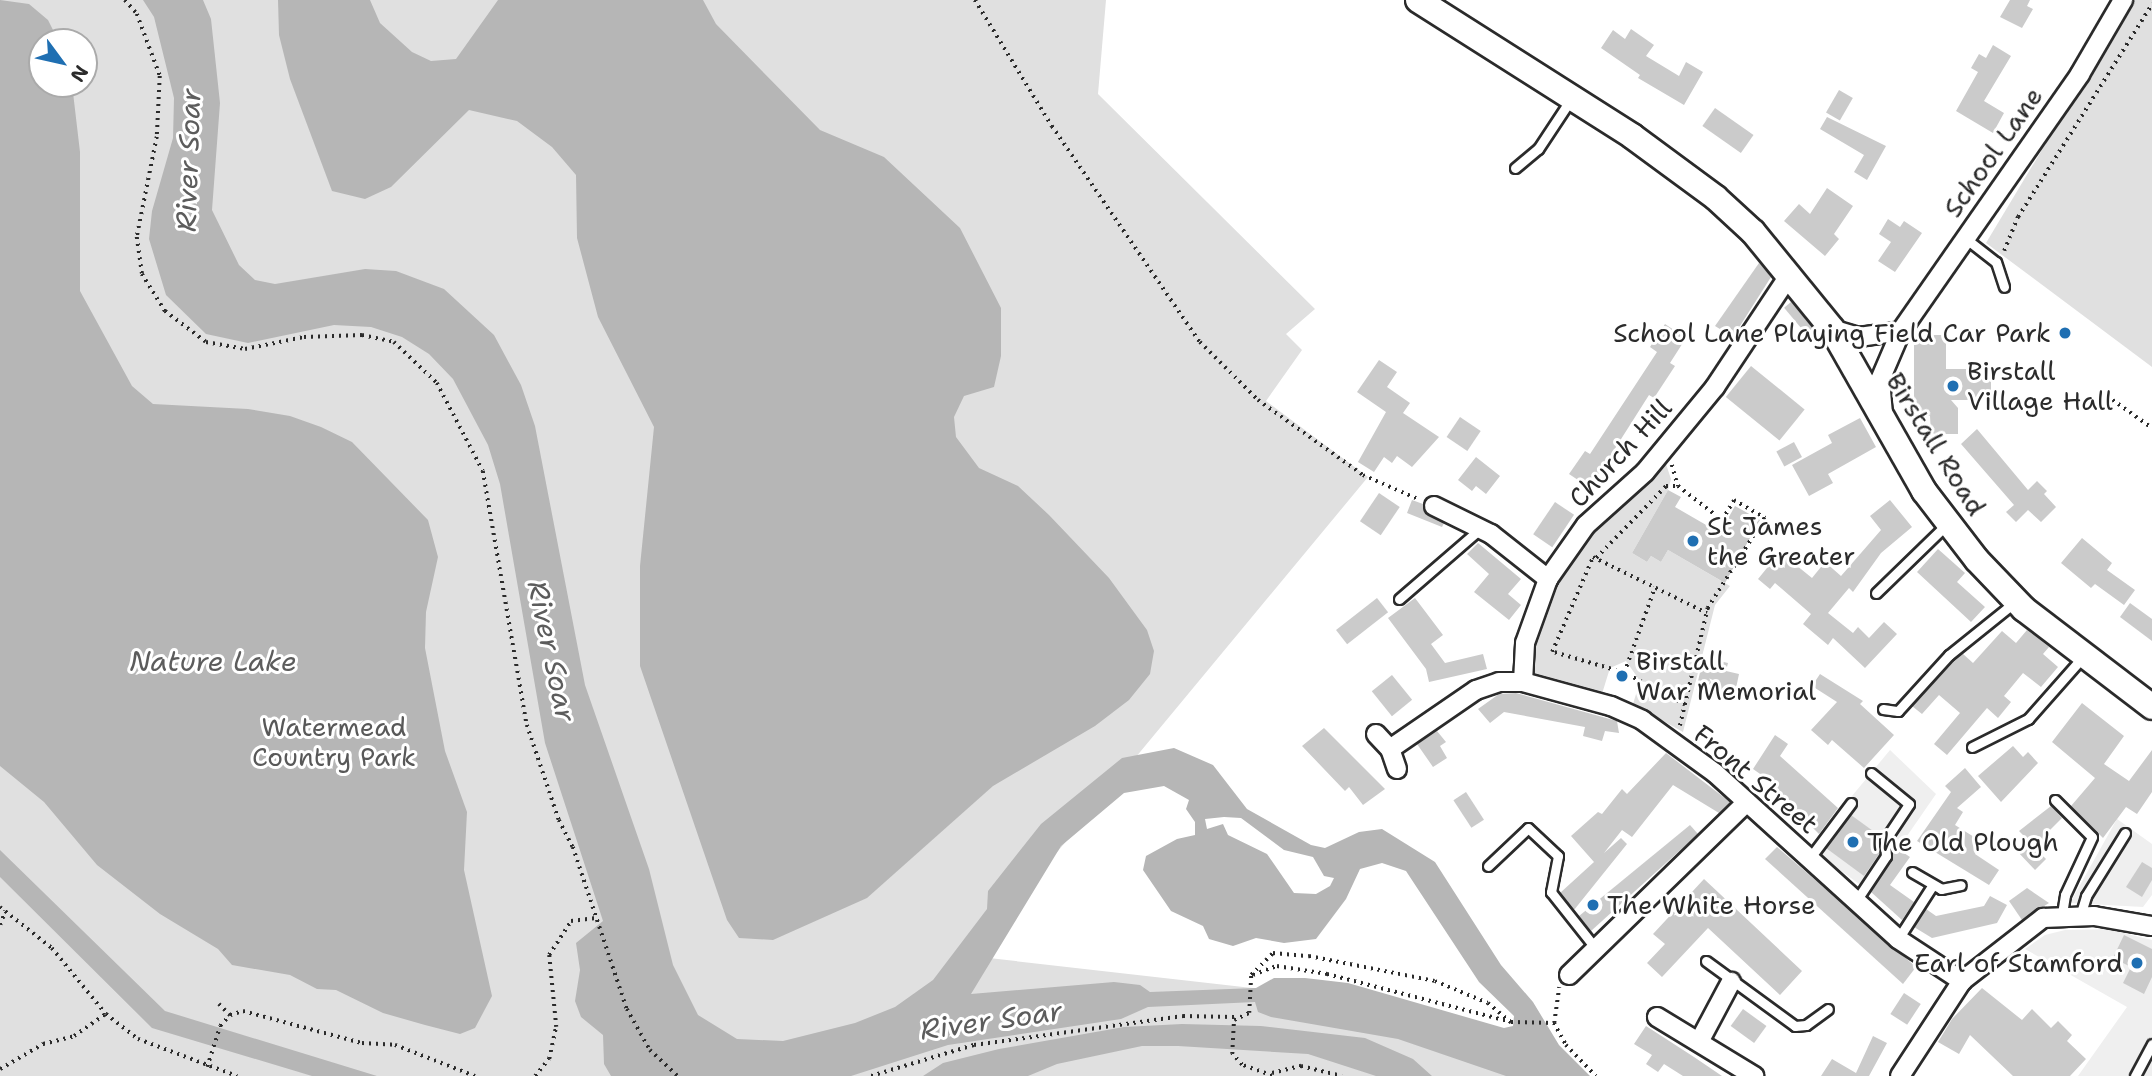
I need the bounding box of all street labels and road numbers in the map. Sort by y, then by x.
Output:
street label: School Lane [1937,81,2049,223]
street label: Birstall Road [1880,367,1992,521]
street label: Church Hill [1562,393,1678,513]
street label: Front Street [1688,718,1824,840]

